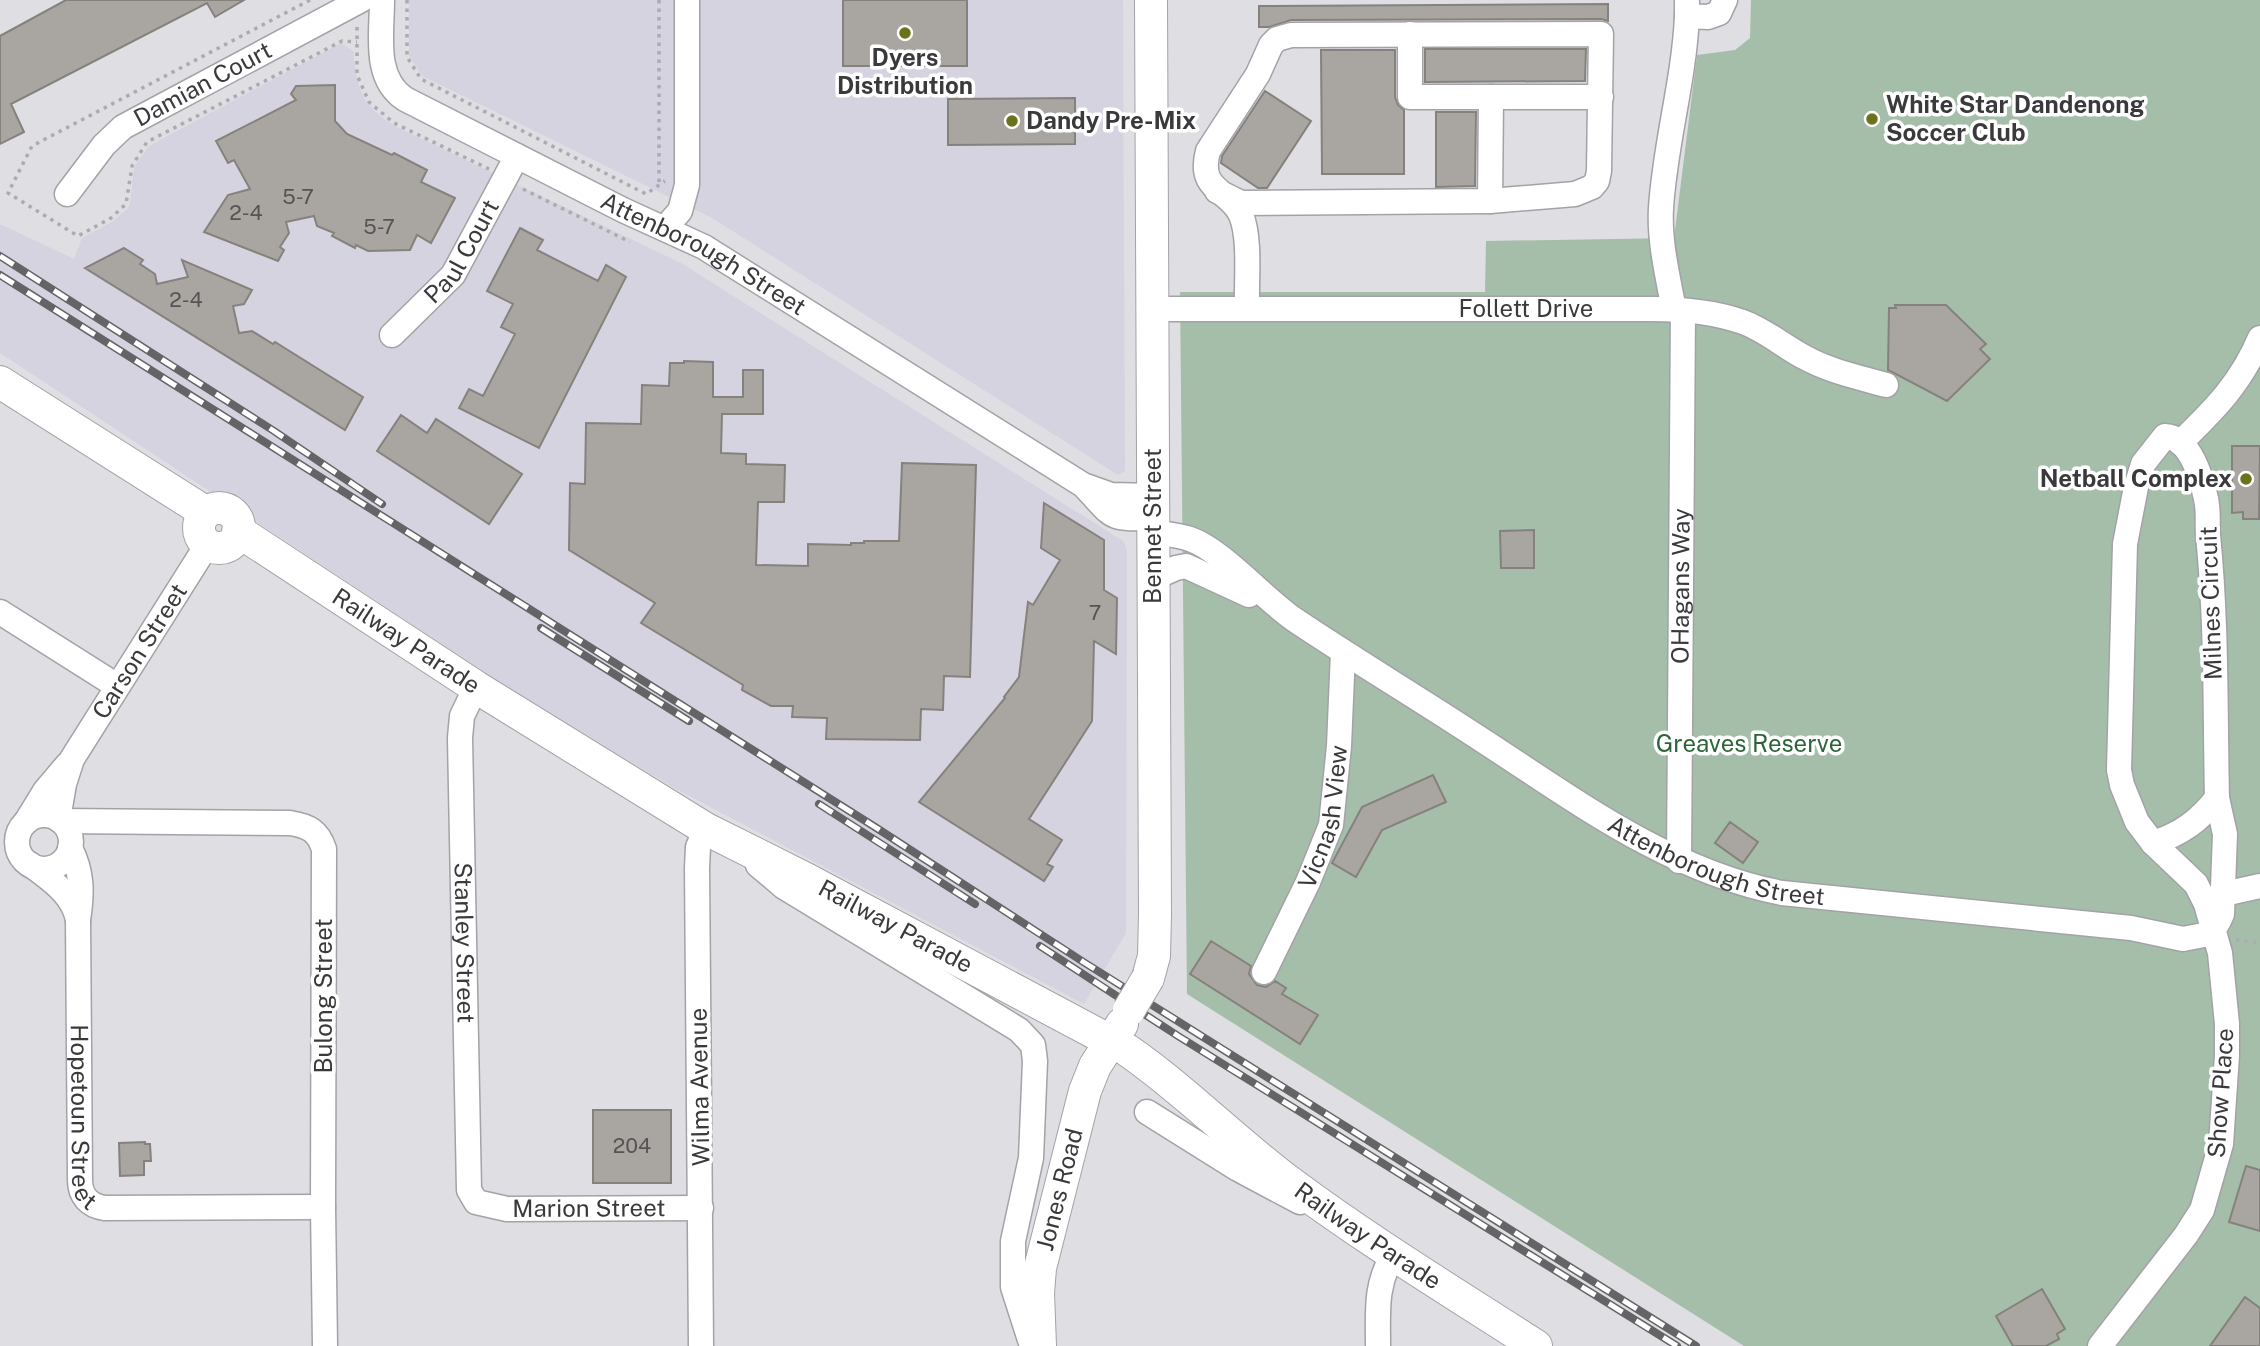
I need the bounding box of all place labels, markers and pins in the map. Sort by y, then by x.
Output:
marker: Dyers Distribution [897,25,913,41]
place label: Dyers Distribution [837,43,973,99]
place label: White Star Dandenong Soccer Club [1886,90,2145,146]
place label: Dandy Pre-Mix [1026,106,1196,134]
marker: White Star Dandenong Soccer Club [1864,111,1880,127]
marker: Dandy Pre-Mix [1004,113,1020,129]
place label: Netball Complex [2040,464,2232,492]
marker: Netball Complex [2238,471,2254,487]

